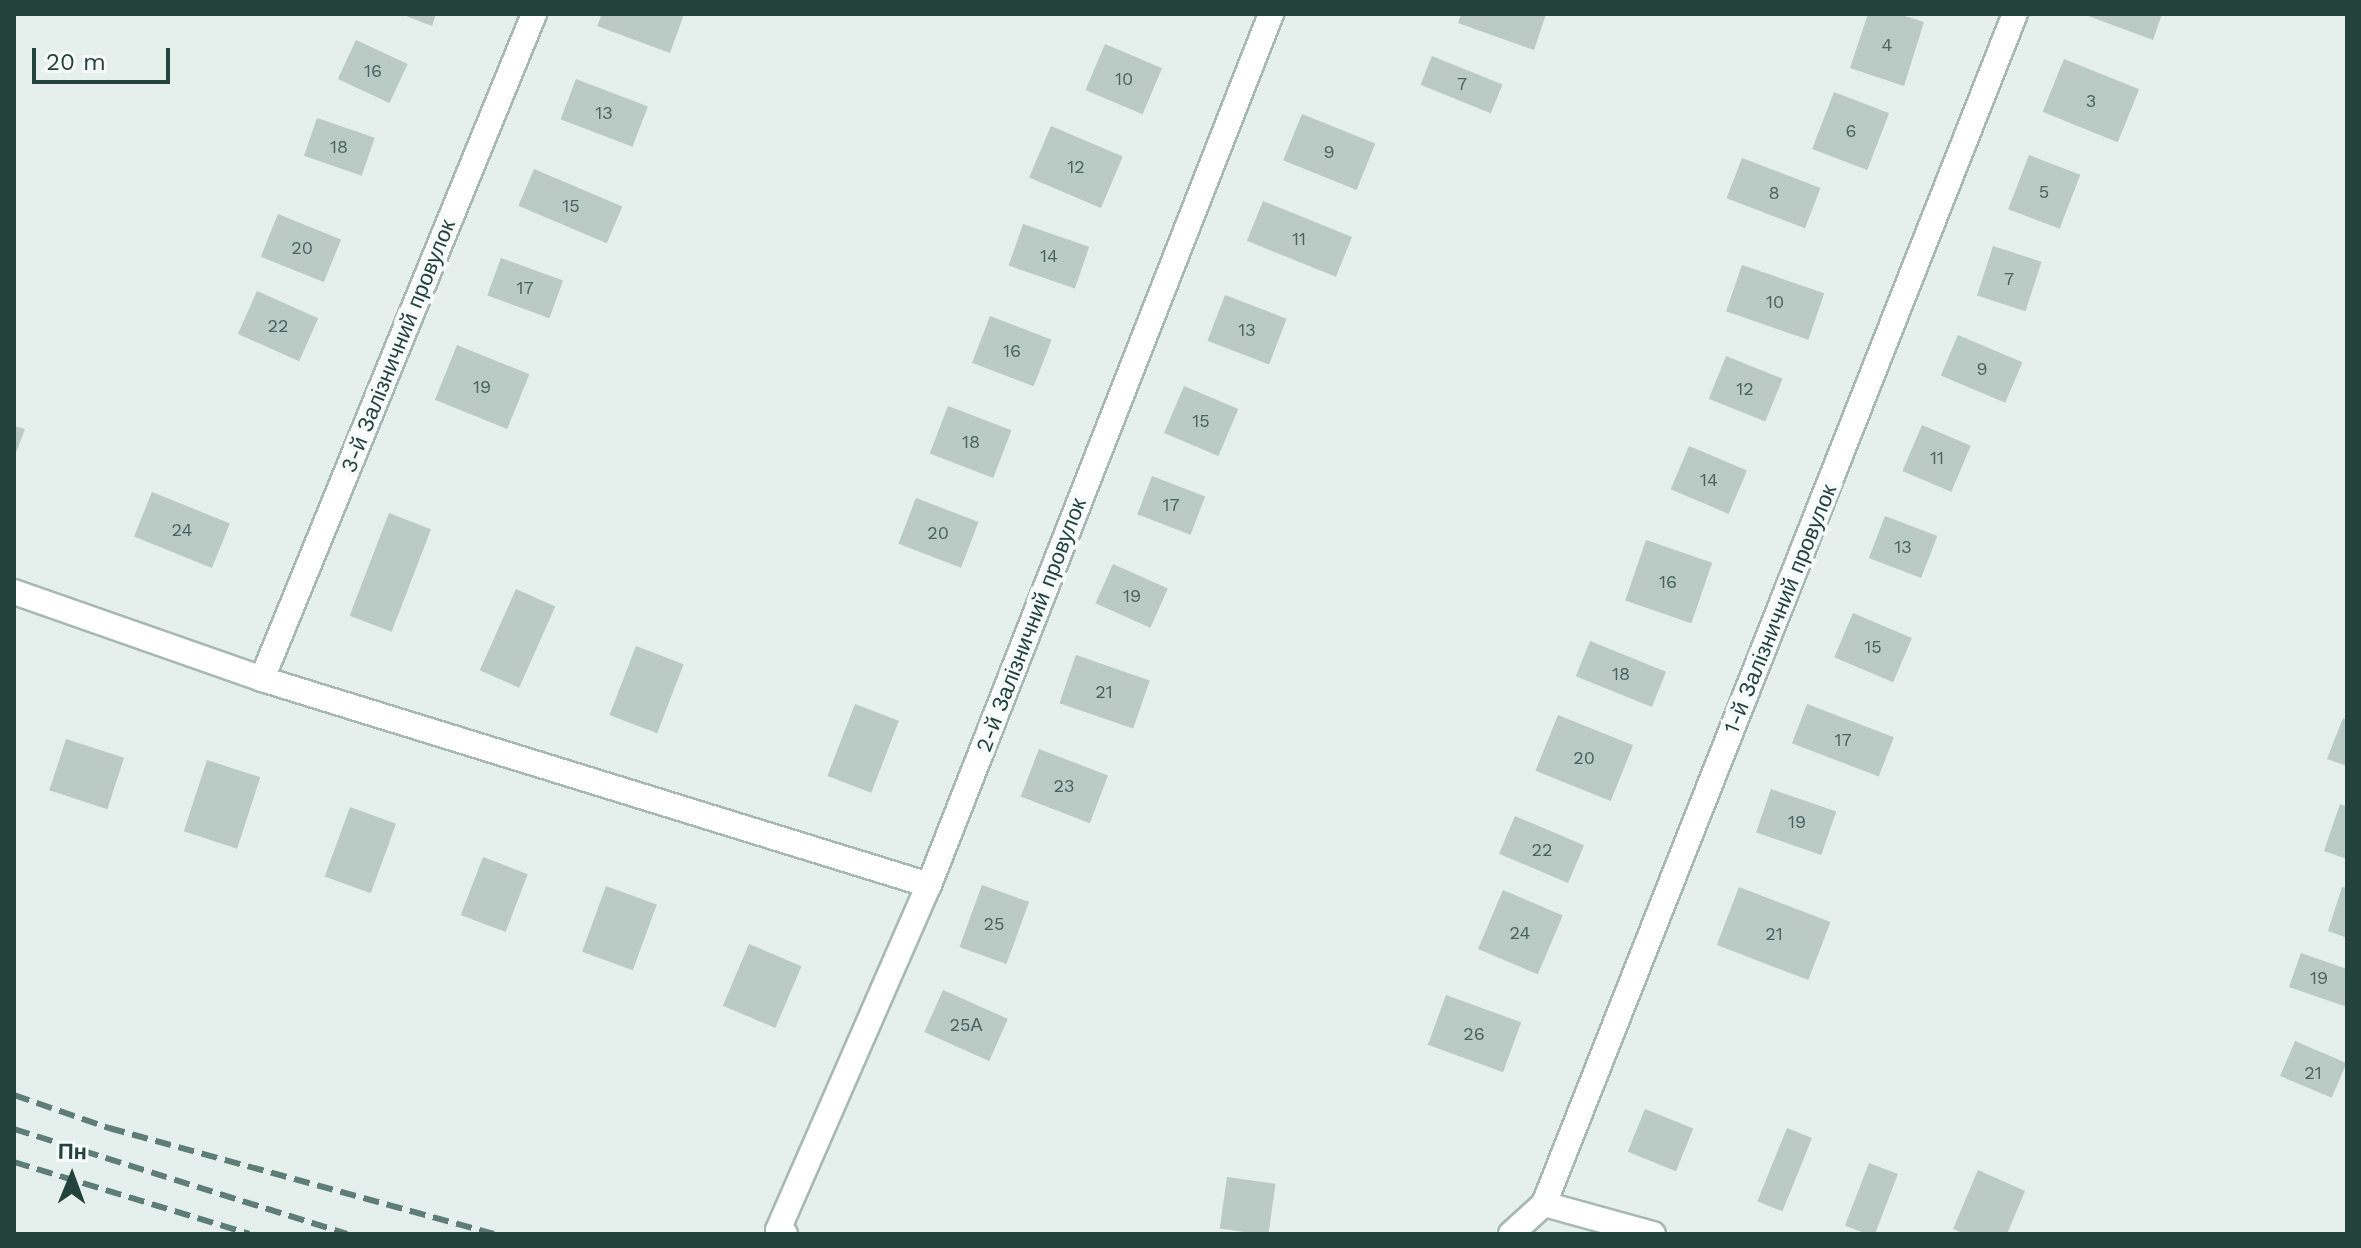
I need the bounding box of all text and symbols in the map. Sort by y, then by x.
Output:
scale bar [36,32,174,82]
house number: 4 [1882,34,1892,56]
text: 20 m [46,48,106,76]
house number: 16 [364,60,382,82]
house number: 10 [1115,68,1133,90]
house number: 7 [1457,73,1467,95]
house number: 3 [2086,90,2096,112]
house number: 13 [595,102,613,124]
house number: 6 [1846,120,1856,142]
house number: 18 [330,136,348,158]
house number: 9 [1323,141,1335,163]
house number: 12 [1067,156,1085,178]
house number: 5 [2039,181,2049,203]
house number: 8 [1768,182,1780,204]
house number: 15 [562,195,580,217]
street label: 3-й Залізничний провулок [335,216,461,476]
house number: 11 [1292,228,1306,250]
house number: 20 [291,237,313,259]
house number: 14 [1040,245,1058,267]
house number: 7 [2004,268,2014,290]
house number: 17 [516,277,534,299]
house number: 10 [1766,291,1784,313]
house number: 22 [268,315,288,337]
house number: 13 [1238,319,1256,341]
house number: 16 [1003,340,1021,362]
house number: 9 [1976,358,1988,380]
house number: 19 [473,376,491,398]
house number: 12 [1736,378,1754,400]
house number: 15 [1192,410,1210,432]
house number: 18 [962,431,980,453]
house number: 11 [1930,447,1944,469]
house number: 14 [1700,469,1718,491]
street label: 1-й Залізничний провулок [1718,481,1842,737]
street label: 2-й Залізничний провулок [970,494,1092,756]
house number: 17 [1162,494,1180,516]
house number: 24 [172,519,192,541]
house number: 20 [927,522,949,544]
house number: 13 [1894,536,1912,558]
house number: 16 [1659,571,1677,593]
house number: 19 [1123,585,1141,607]
house number: 15 [1864,636,1882,658]
house number: 18 [1612,663,1630,685]
house number: 21 [1095,681,1113,703]
house number: 17 [1834,729,1852,751]
house number: 20 [1573,747,1595,769]
house number: 23 [1054,775,1074,797]
house number: 19 [1788,811,1806,833]
house number: 22 [1532,839,1552,861]
house number: 25 [984,913,1004,935]
house number: 24 [1510,922,1530,944]
house number: 21 [1765,923,1783,945]
house number: 19 [2310,967,2328,989]
house number: 25А [950,1014,982,1036]
house number: 26 [1463,1023,1485,1045]
house number: 21 [2304,1062,2322,1084]
north arrow [32,1136,112,1216]
text: Пн [58,1139,87,1164]

